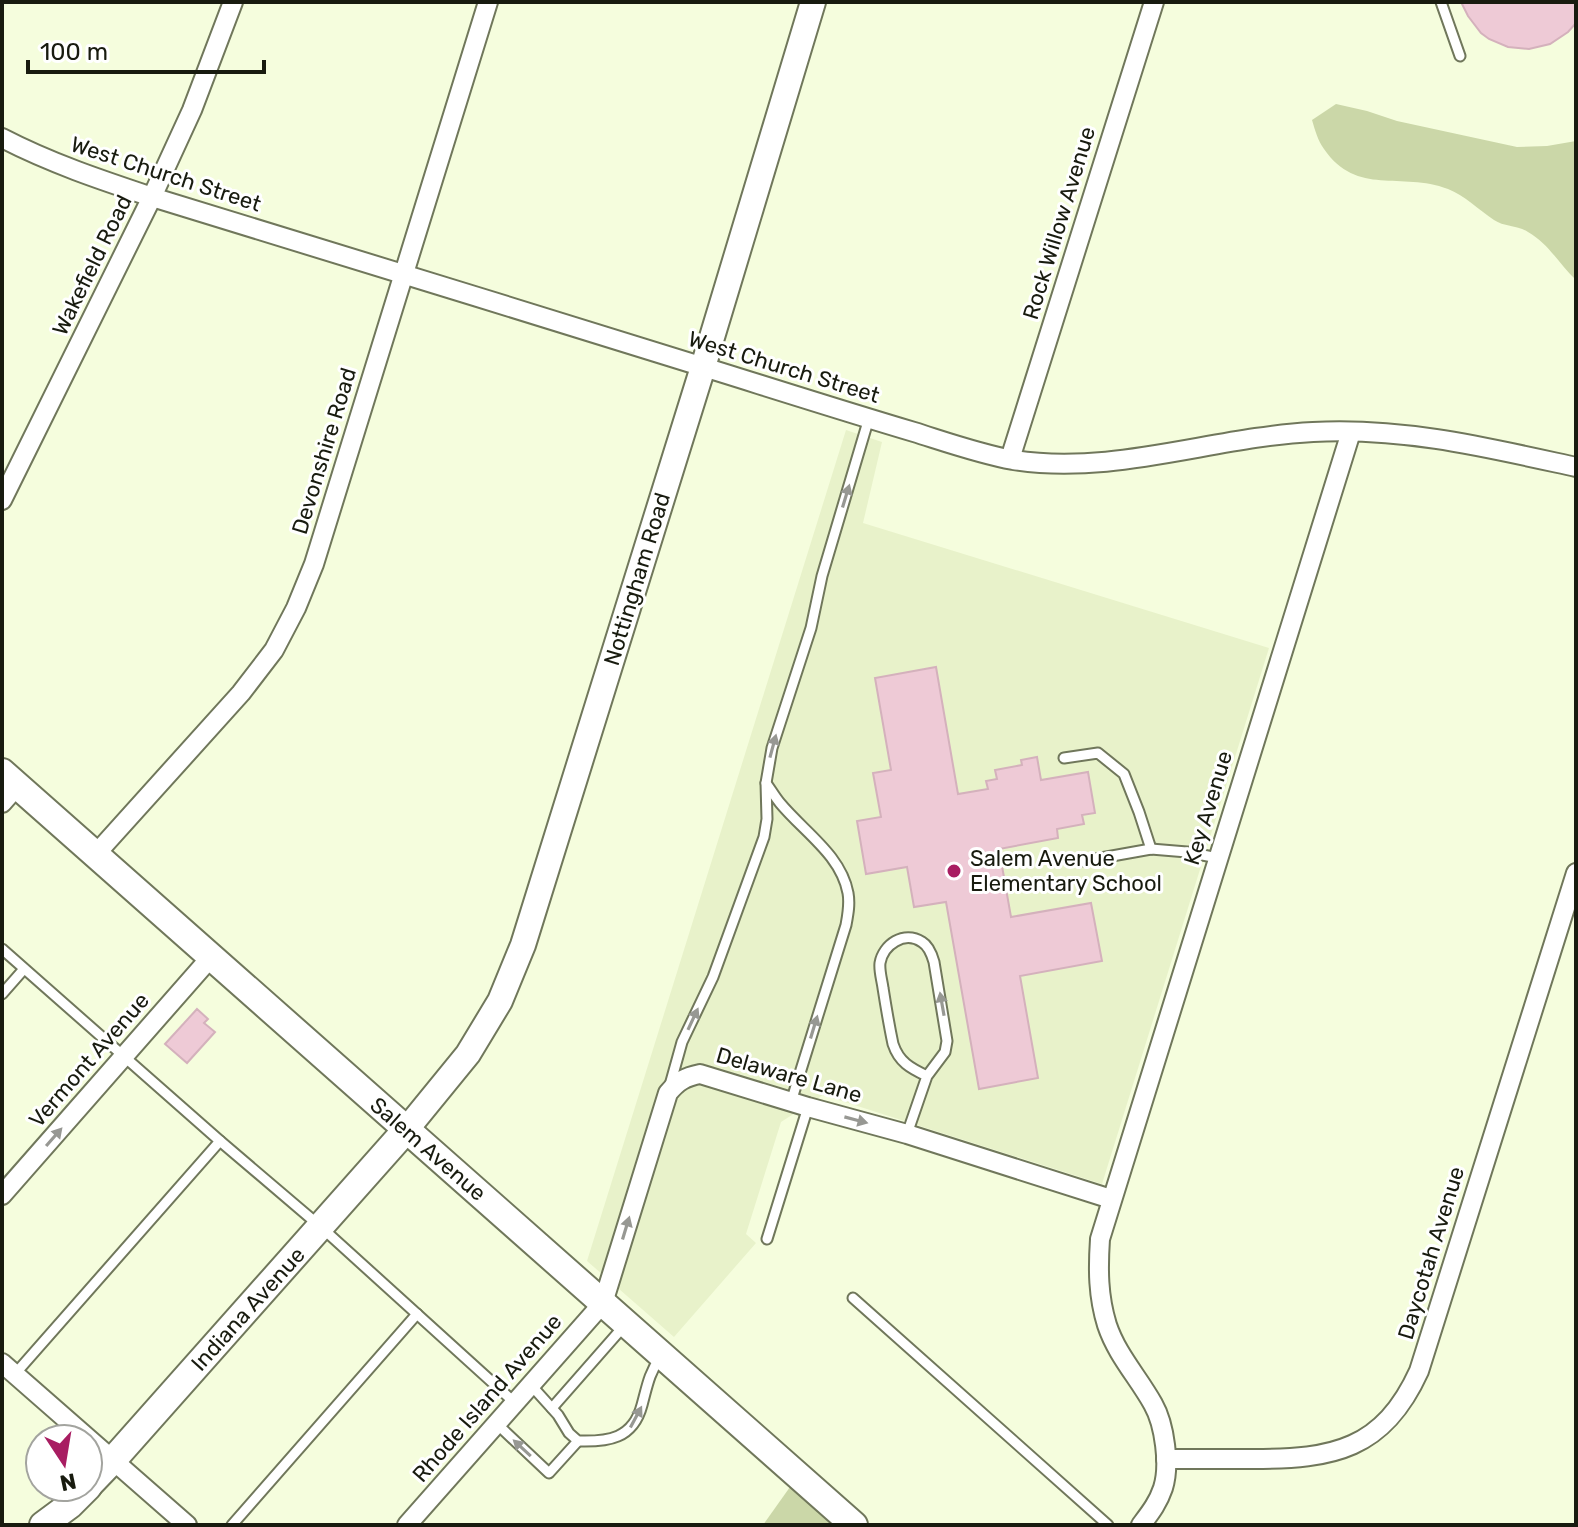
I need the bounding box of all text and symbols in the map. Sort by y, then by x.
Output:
scale bar [28,24,264,74]
text: 100 m [40,38,108,66]
street label: Rock Willow Avenue [1017,123,1101,323]
street label: West Church Street [67,130,265,218]
street label: Wakefield Road [46,190,138,340]
street label: West Church Street [685,325,883,409]
street label: Devonshire Road [286,364,362,538]
one-way arrow [840,484,853,508]
street label: Nottingham Road [598,489,676,669]
one-way arrow [768,733,780,758]
street label: Key Avenue [1178,748,1238,868]
place label: Salem Avenue Elementary School [970,845,1162,897]
marker: Salem Avenue Elementary School [945,862,963,880]
street label: Vermont Avenue [23,987,155,1133]
one-way arrow [935,991,947,1016]
one-way arrow [686,1007,700,1031]
one-way arrow [809,1015,821,1039]
street label: Delaware Lane [713,1041,865,1109]
street label: Salem Avenue [364,1091,492,1207]
one-way arrow [844,1115,869,1127]
one-way arrow [44,1127,62,1146]
street label: Daycotah Avenue [1392,1163,1470,1343]
one-way arrow [620,1216,633,1240]
street label: Indiana Avenue [185,1242,311,1376]
street label: Rhode Island Avenue [407,1308,567,1488]
one-way arrow [628,1406,642,1428]
north arrow [24,1423,104,1503]
one-way arrow [513,1439,532,1457]
text: N [58,1467,79,1497]

